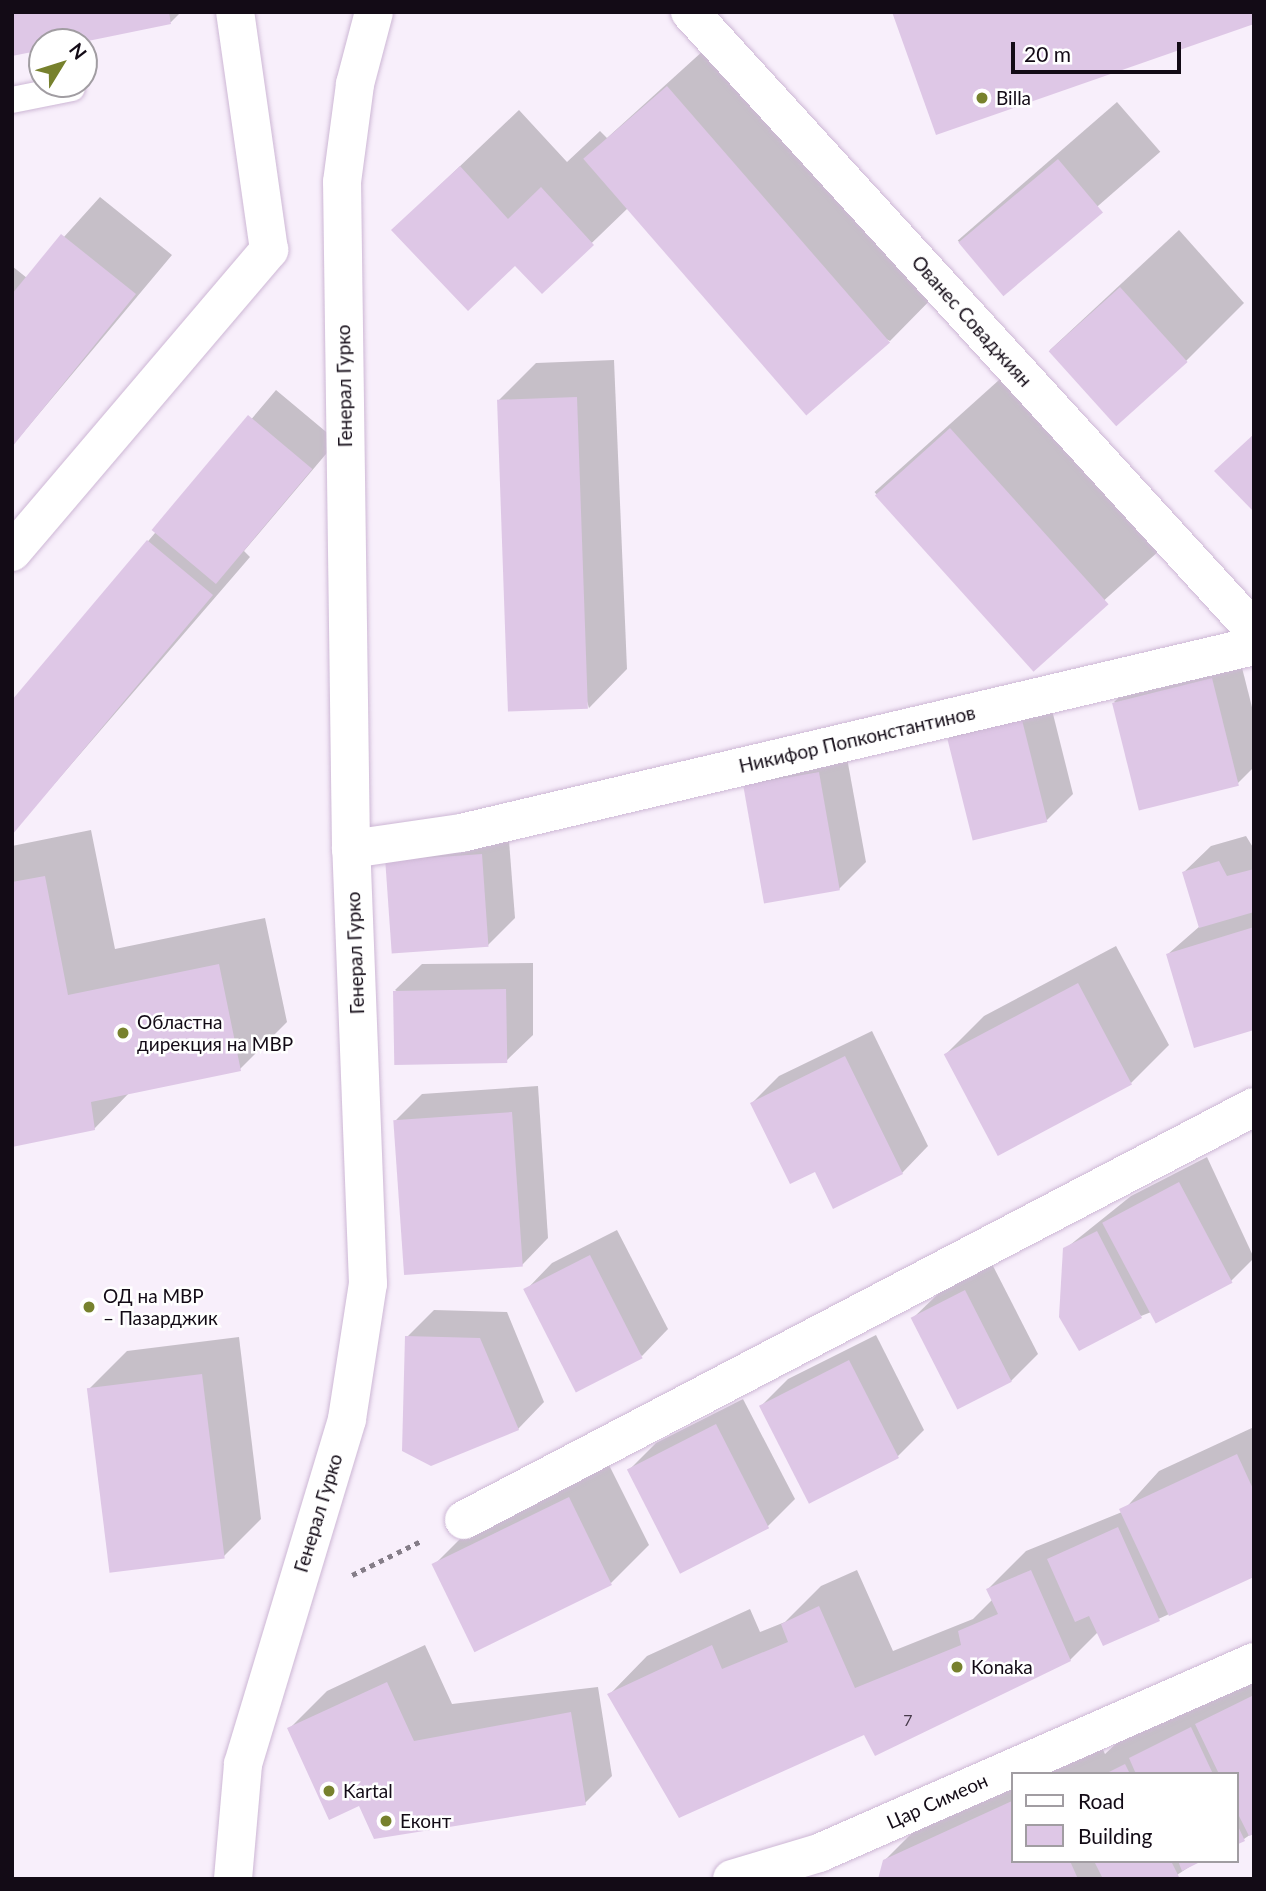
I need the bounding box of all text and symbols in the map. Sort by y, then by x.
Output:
north arrow [28,28,98,98]
scale bar [1014,28,1184,72]
text: N [65,38,92,64]
text: 20 m [1024,41,1071,66]
place label: Billa [996,87,1031,109]
marker: Billa [974,90,990,106]
street label: Ованес Соваджиян [907,251,1037,391]
street label: Генерал Гурко [332,324,356,448]
street label: Никифор Попконстантинов [737,701,977,777]
street label: Генерал Гурко [341,891,369,1015]
place label: Областна дирекция на МВР [137,1011,293,1055]
marker: Областна дирекция на МВР [115,1025,131,1041]
place label: ОД на МВР – Пазарджик [103,1285,218,1329]
marker: ОД на МВР – Пазарджик [81,1299,97,1315]
street label: Генерал Гурко [289,1451,347,1575]
place label: Konaka [971,1656,1033,1678]
marker: Konaka [949,1659,965,1675]
house number: 7 [903,1710,913,1730]
street label: Цар Симеон [883,1769,991,1833]
legend [1010,1772,1238,1863]
place label: Kartal [343,1780,393,1802]
marker: Kartal [321,1783,337,1799]
text: Road [1078,1788,1125,1813]
place label: Еконт [400,1810,451,1832]
marker: Еконт [378,1813,394,1829]
text: Building [1078,1823,1153,1848]

